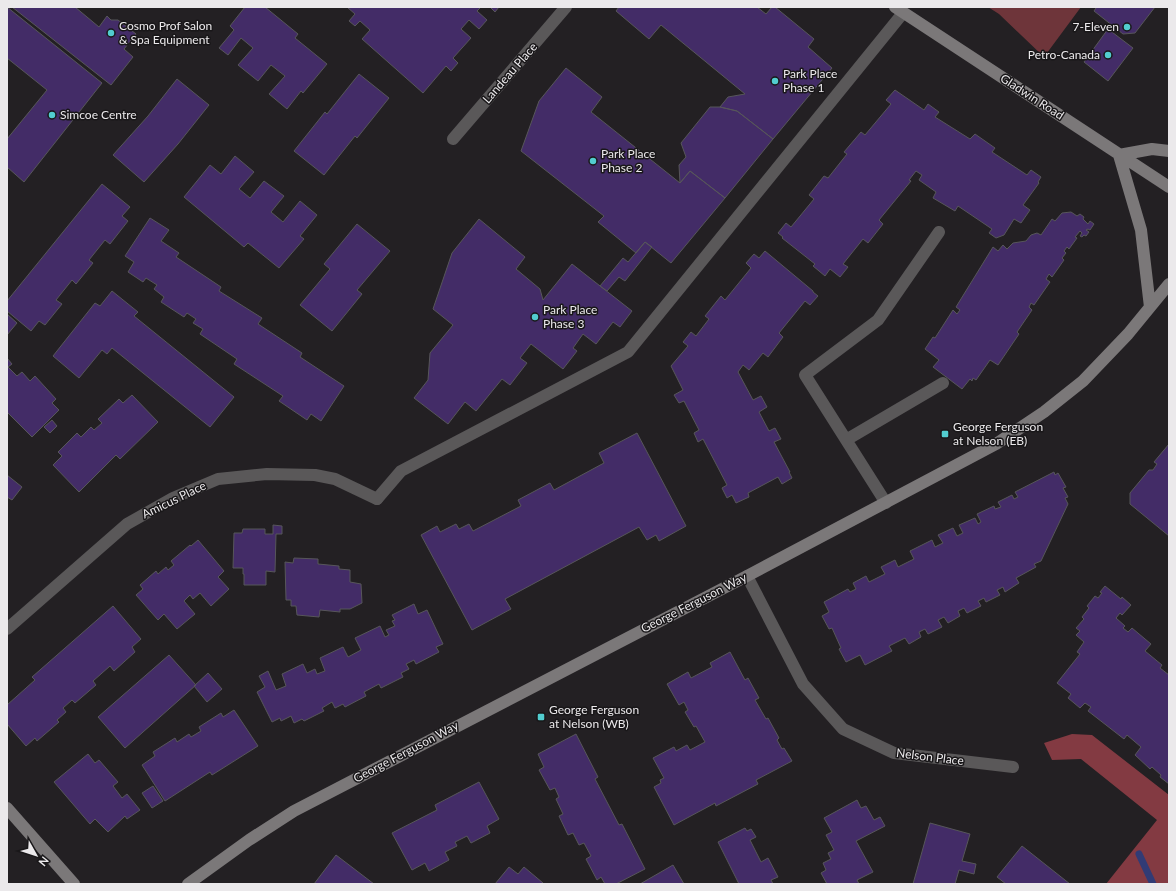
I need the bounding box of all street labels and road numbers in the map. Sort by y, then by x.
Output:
street label: Landeau Place [479,39,540,106]
street label: Gladwin Road [998,70,1067,123]
street label: Amicus Place [139,478,208,522]
street label: George Ferguson Way [638,569,750,636]
street label: George Ferguson Way [351,717,462,786]
street label: Nelson Place [895,745,965,768]

